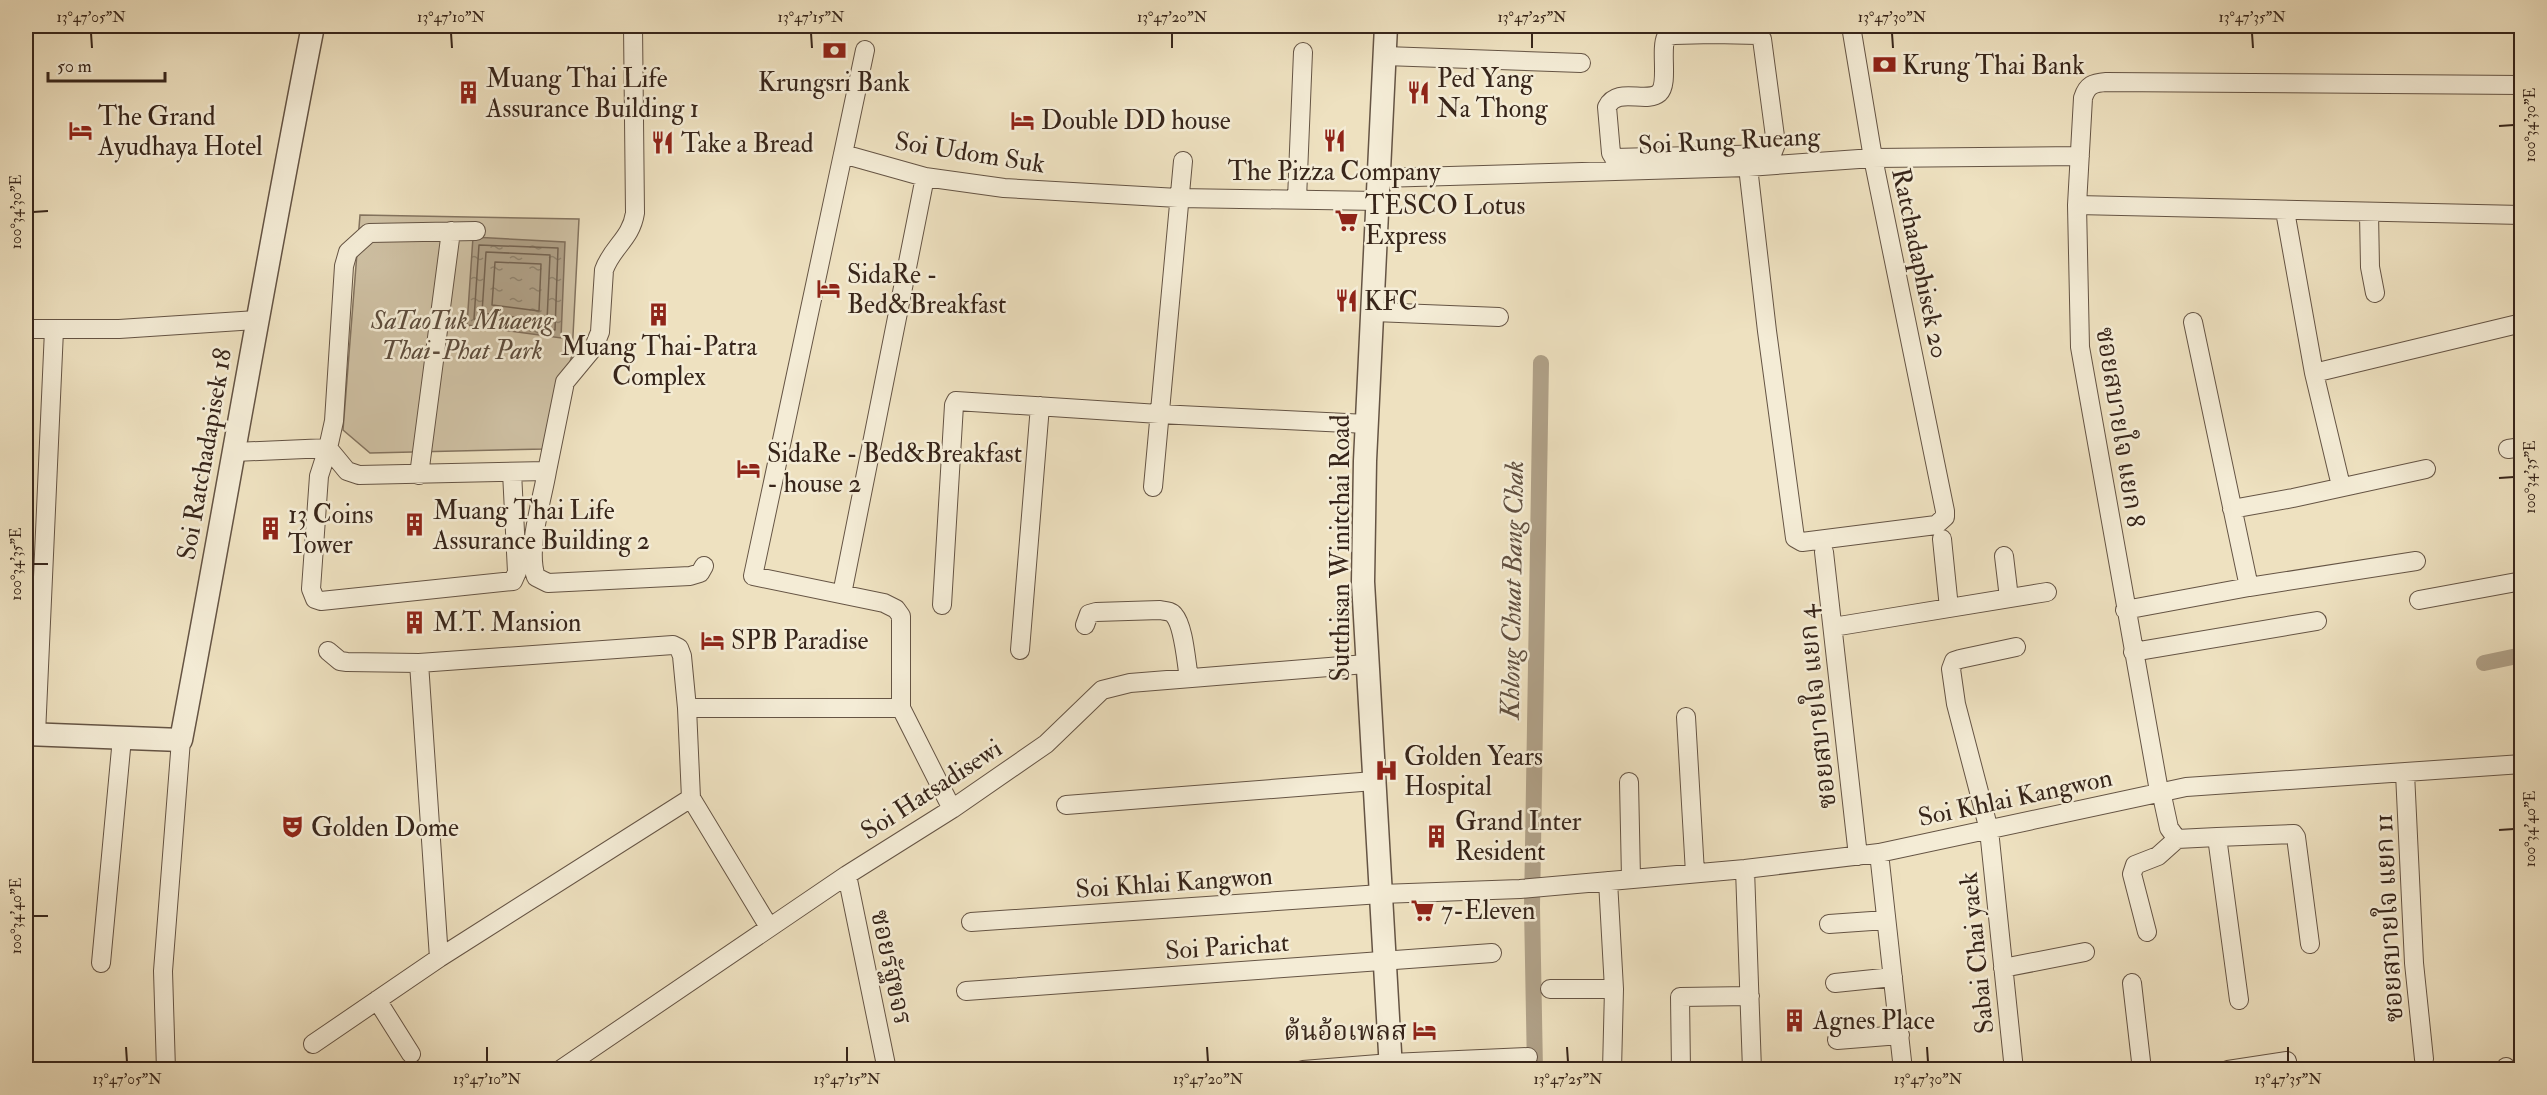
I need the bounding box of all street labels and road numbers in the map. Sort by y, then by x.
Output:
street label: Soi Rung Rueang [1637,120,1822,162]
street label: Soi Udom Suk [892,125,1048,181]
street label: Ratchadaphisek 20 [1883,165,1956,361]
street label: ซอยสบายใจ แยก 8 [2088,324,2155,530]
street label: Soi Ratchadapisek 18 [171,346,240,563]
street label: Sutthisan Winitchai Road [1325,414,1357,682]
street label: ซอยสบายใจ แยก 4 [1787,603,1844,810]
street label: Soi Hatsadisewi [855,732,1008,847]
street label: Soi Khlai Kangwon [1915,762,2115,834]
street label: ซอยสบายใจ แยก 11 [2365,813,2410,1023]
street label: Soi Khlai Kangwon [1074,860,1274,906]
street label: Sabai Chai yaek [1953,870,2001,1035]
street label: ซอยรัฐขจร [863,907,919,1028]
street label: Soi Parichat [1164,927,1290,967]

